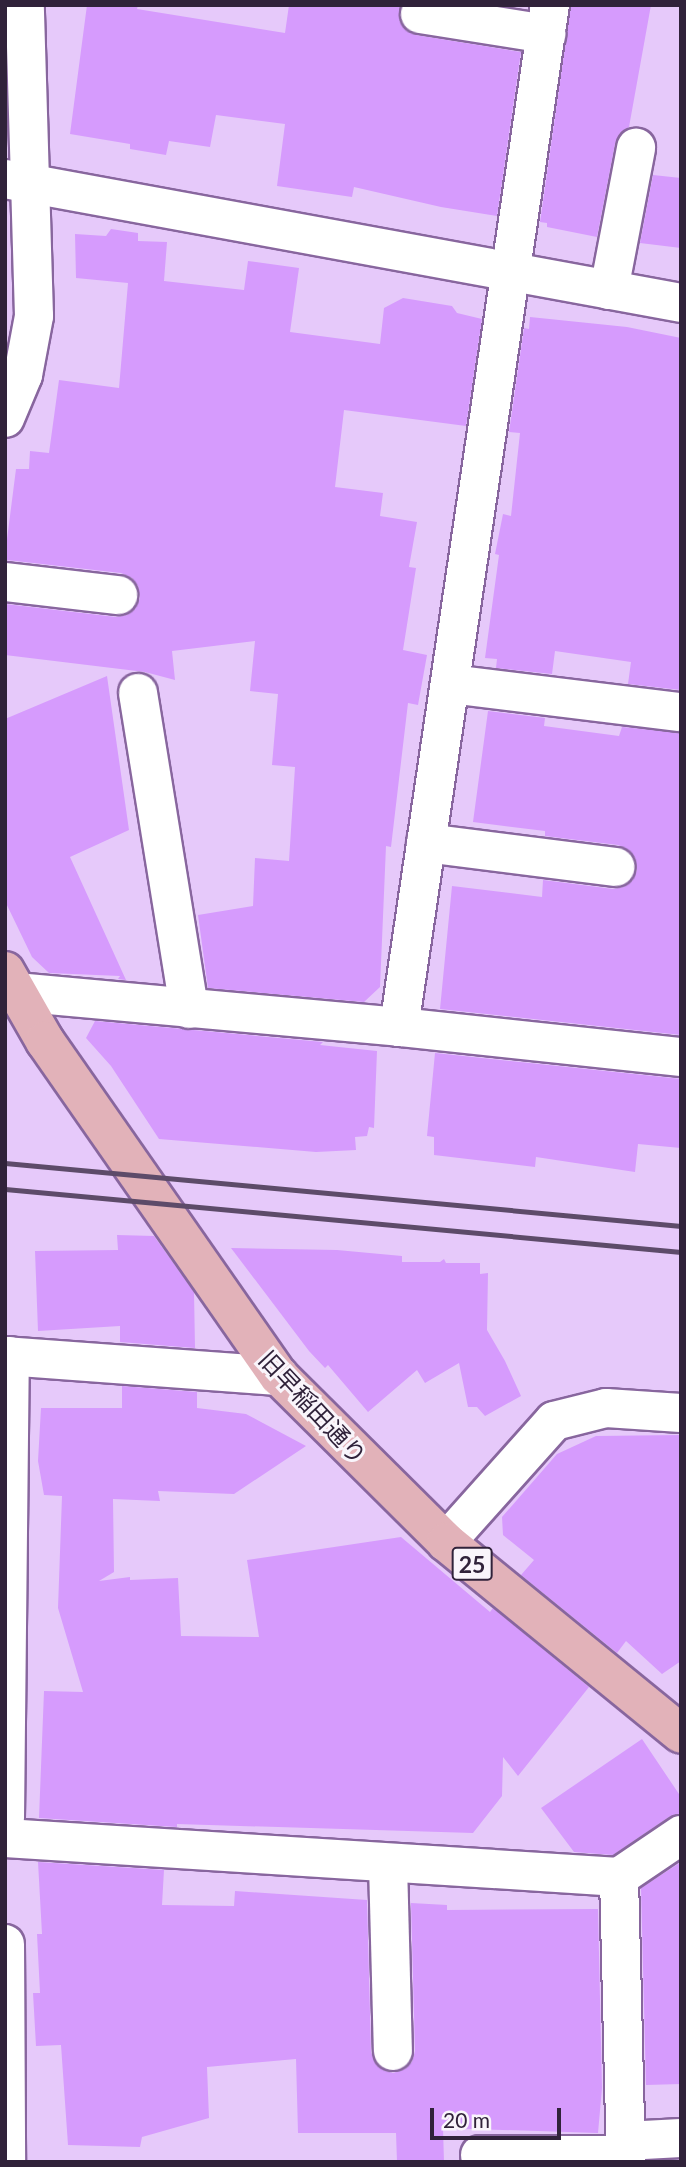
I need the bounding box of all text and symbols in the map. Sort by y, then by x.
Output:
street label: 旧早稲田通り [253,1345,373,1469]
road number: 25 [451,1544,493,1583]
scale bar [434,2094,565,2138]
text: 20 m [443,2107,490,2132]

